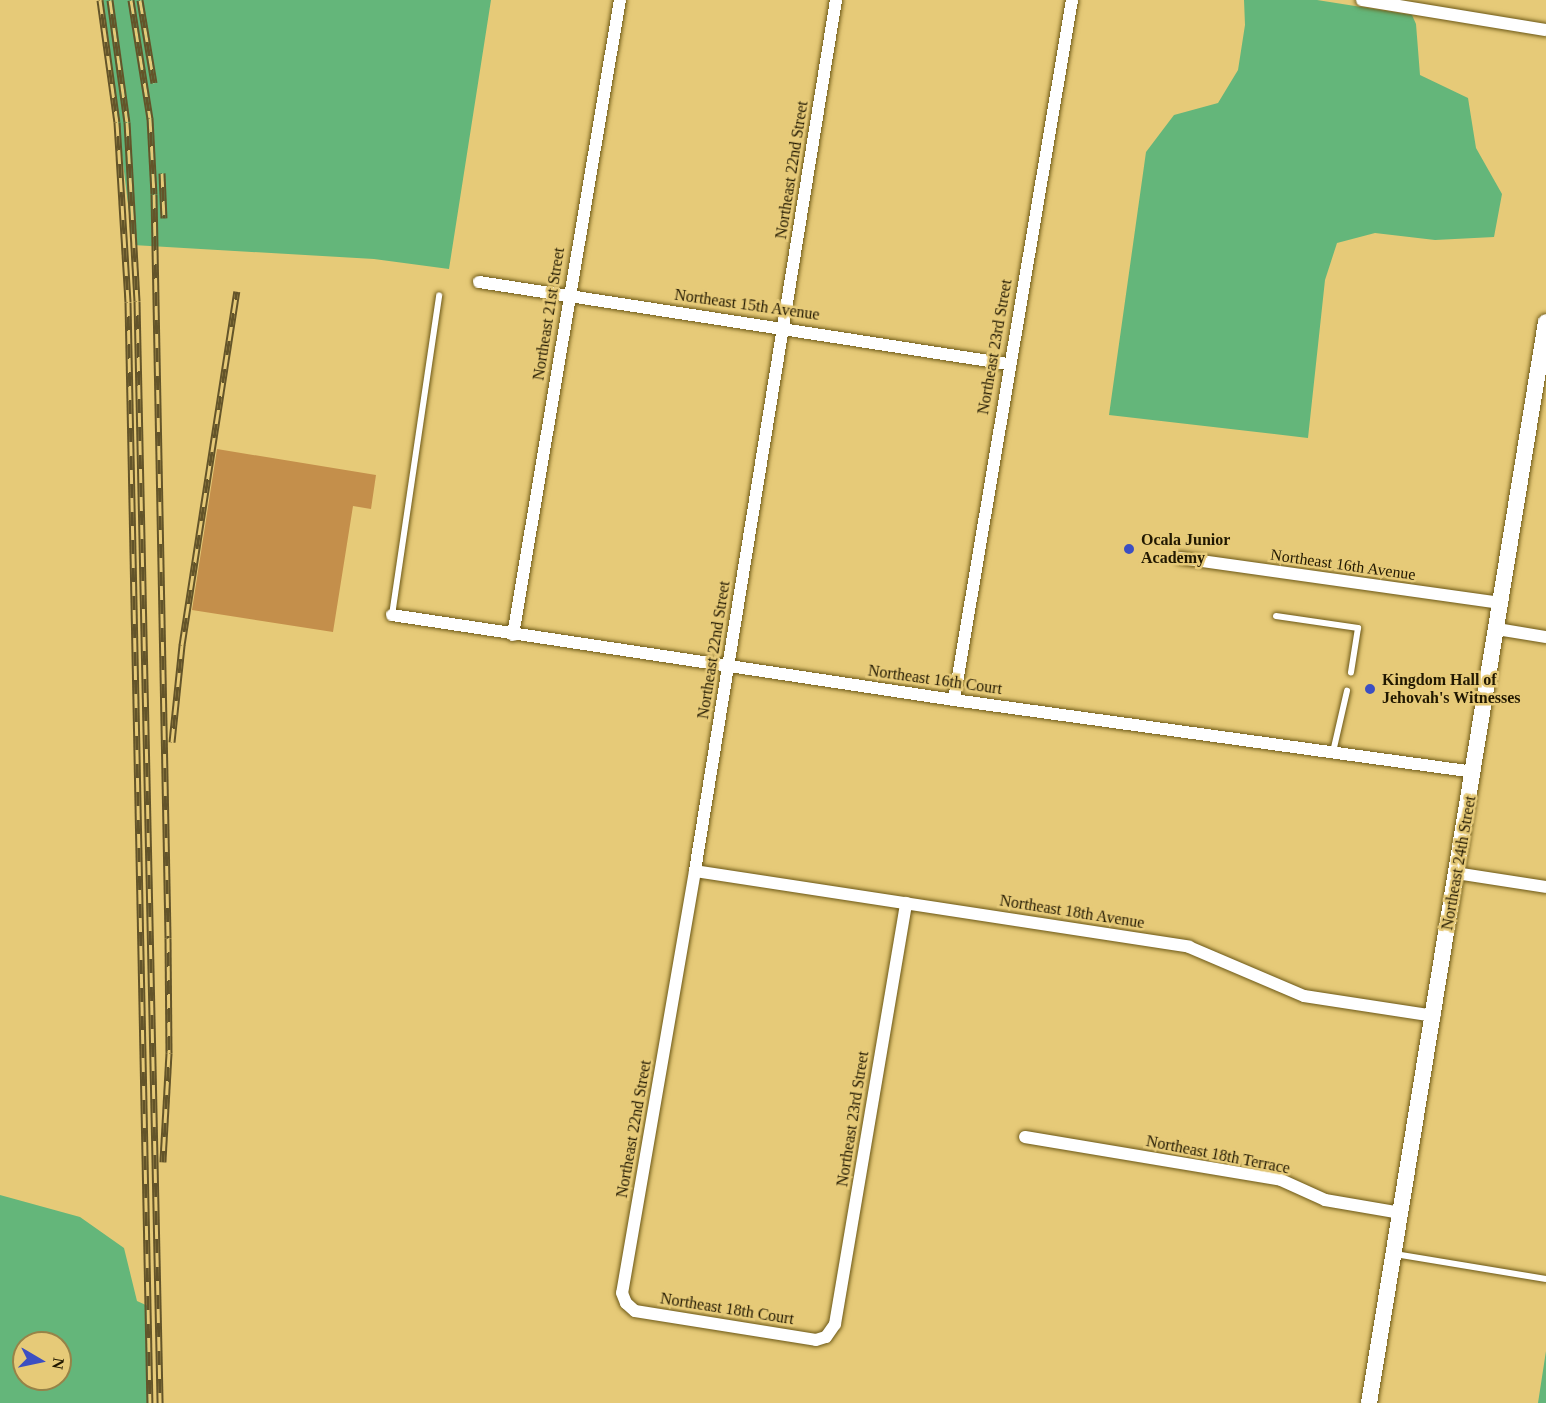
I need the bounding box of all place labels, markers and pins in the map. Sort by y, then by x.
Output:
place label: Ocala Junior Academy [1141,530,1230,568]
marker: Ocala Junior Academy [1122,542,1136,556]
place label: Kingdom Hall of Jehovah's Witnesses [1382,670,1521,708]
marker: Kingdom Hall of Jehovah's Witnesses [1363,682,1377,696]

